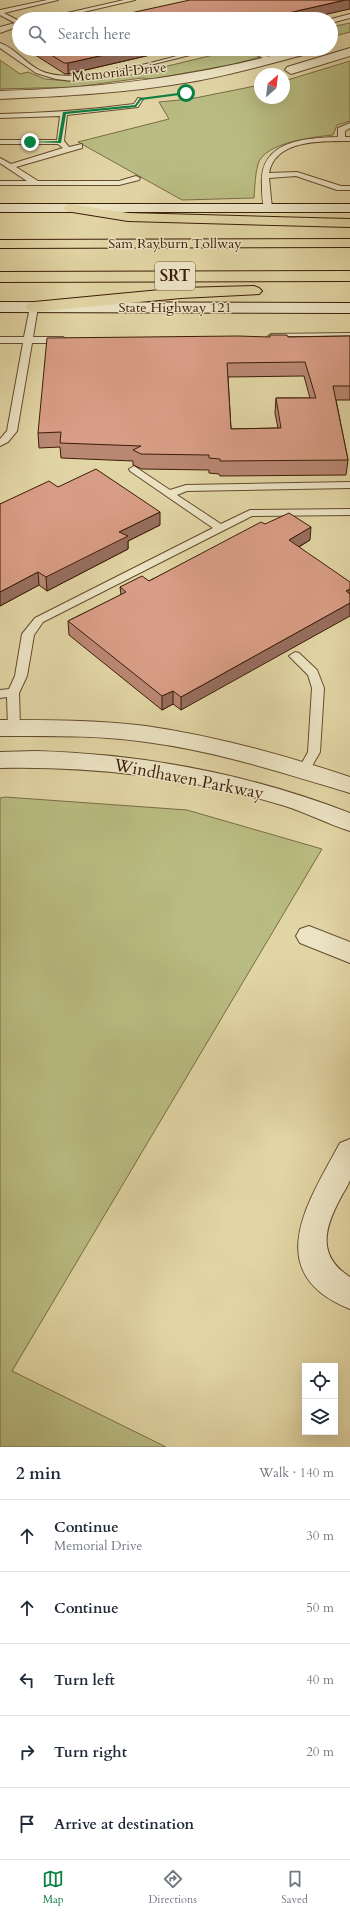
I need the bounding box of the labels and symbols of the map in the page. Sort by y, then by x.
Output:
street label: Memorial Drive [71,58,167,86]
north arrow [254,68,290,104]
route start [177,84,195,102]
route end [21,133,39,151]
street label: Sam Rayburn Tollway [108,234,242,253]
road number: SRT [155,262,195,290]
street label: State Highway 121 [118,298,232,317]
street label: Windhaven Parkway [111,753,266,805]

